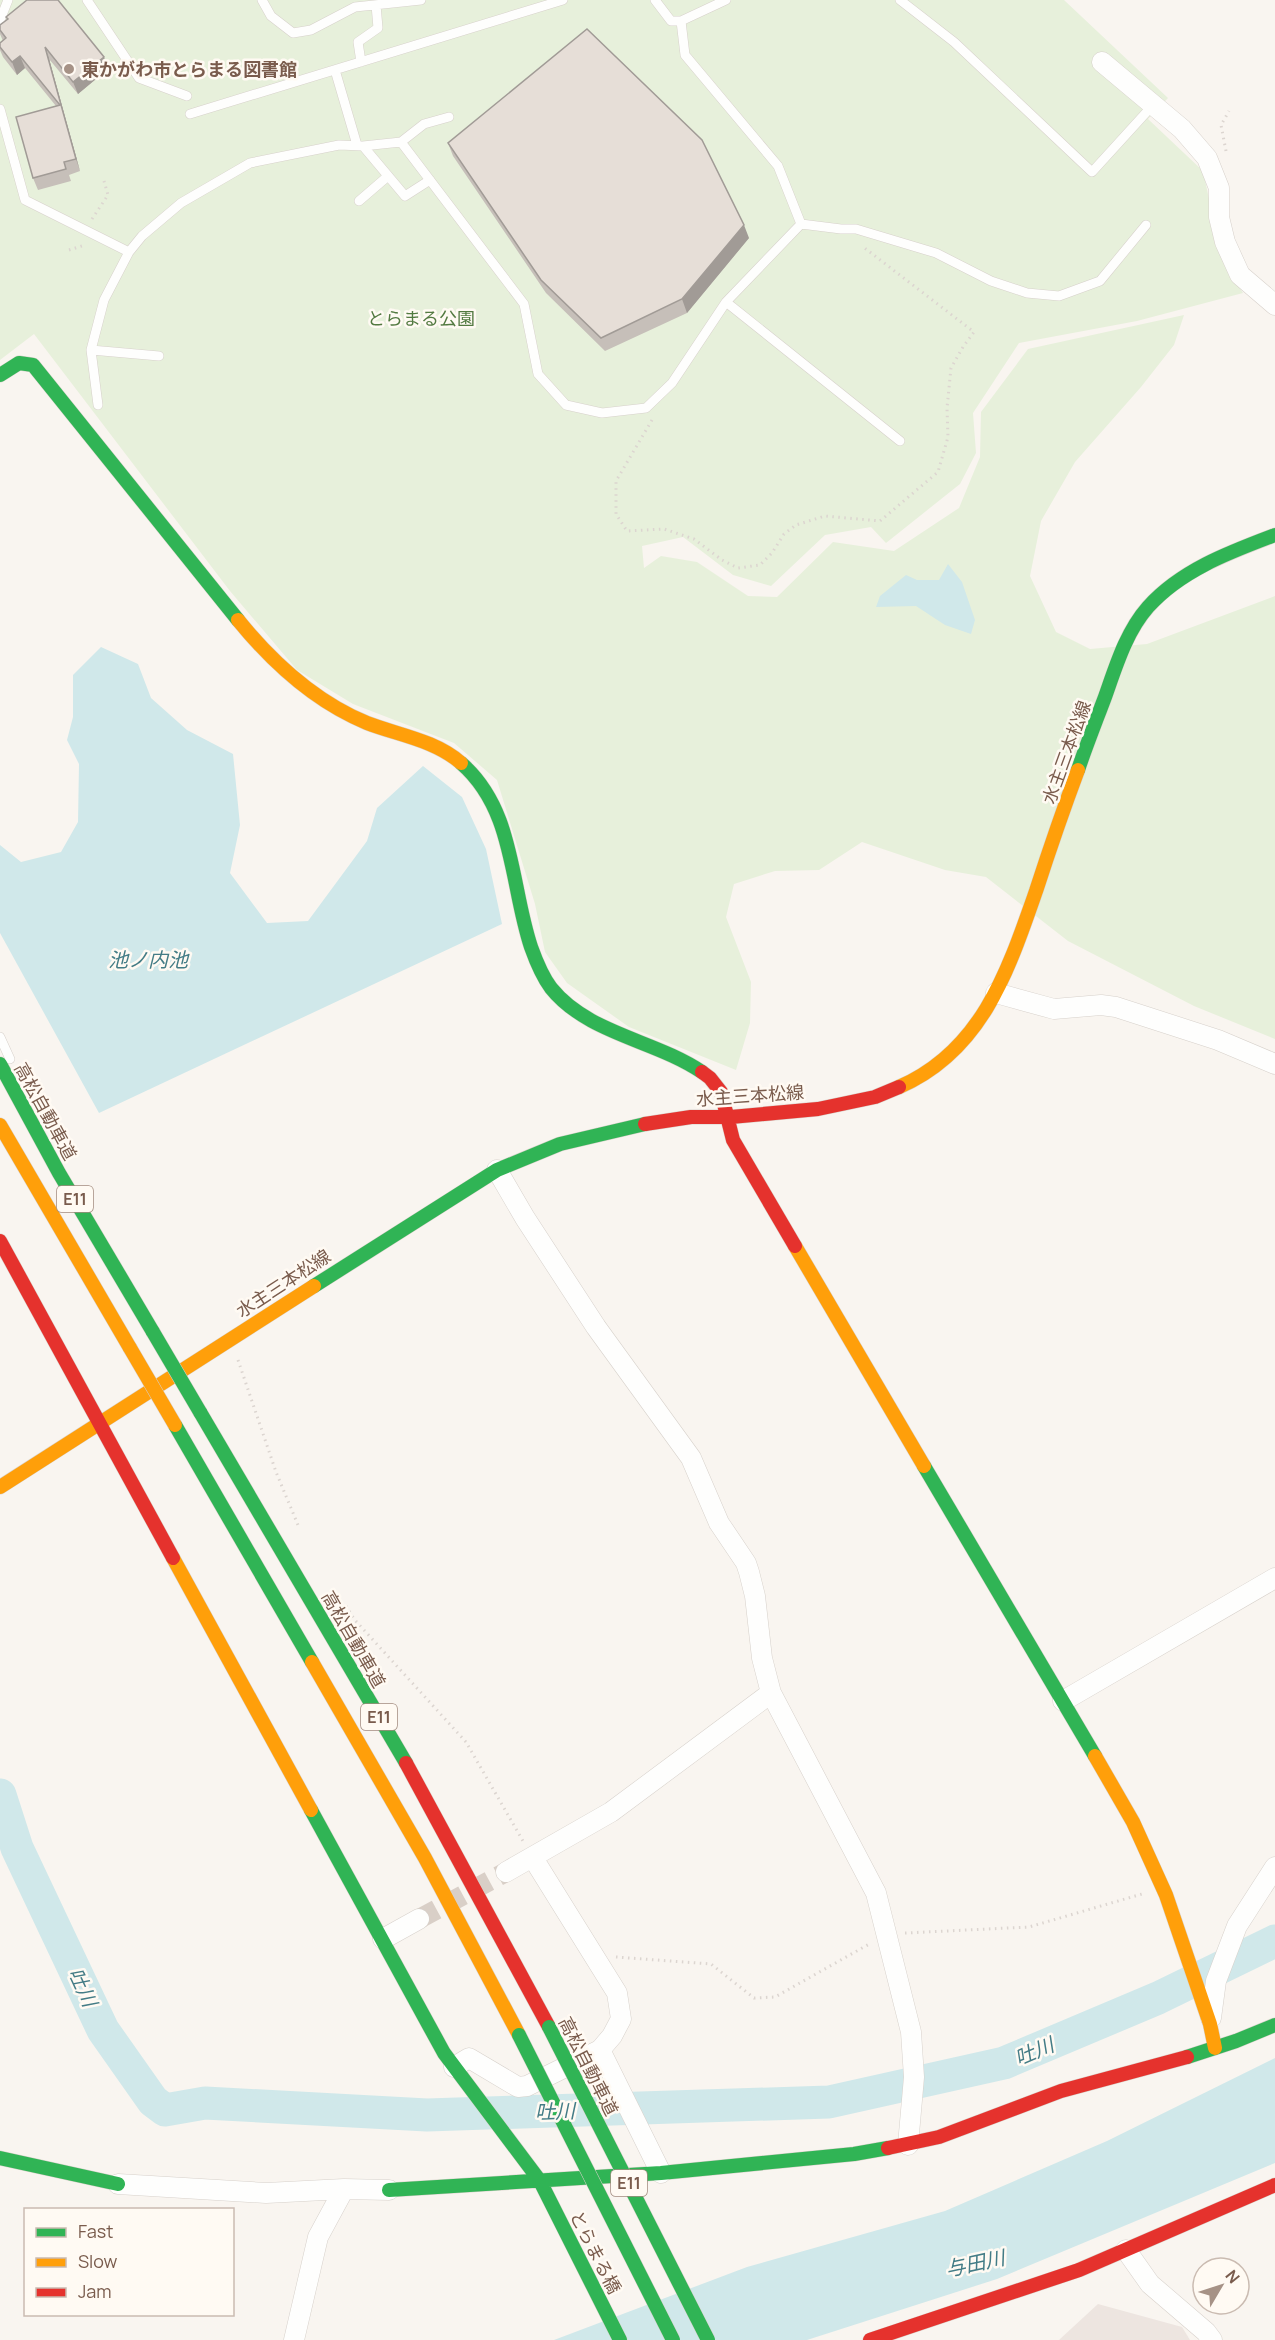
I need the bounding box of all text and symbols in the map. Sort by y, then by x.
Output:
place label: 東かがわ市とらまる図書館 [81,57,297,81]
marker: 東かがわ市とらまる図書館 [62,62,76,76]
park label: とらまる公園 [367,306,475,330]
street label: 水主三本松線 [1036,697,1096,807]
water label: 池ノ内池 [108,946,190,973]
street label: 高松自動車道 [9,1058,83,1164]
street label: 水主三本松線 [695,1079,805,1111]
road number: E11 [57,1186,93,1212]
street label: 水主三本松線 [231,1244,335,1322]
street label: 高松自動車道 [317,1586,391,1692]
road number: E11 [361,1704,397,1730]
water label: 吐川 [62,1963,105,2013]
street label: 高松自動車道 [554,2012,624,2120]
water label: 吐川 [1010,2030,1060,2071]
water label: 吐川 [535,2097,577,2125]
road number: E11 [611,2170,647,2196]
street label: とらまる橋 [565,2206,627,2298]
legend [24,2208,234,2316]
text: Fast [78,2219,113,2243]
water label: 与田川 [943,2243,1009,2282]
text: Slow [78,2249,118,2273]
north arrow [1191,2256,1251,2316]
text: N [1220,2265,1245,2288]
text: Jam [78,2279,112,2303]

